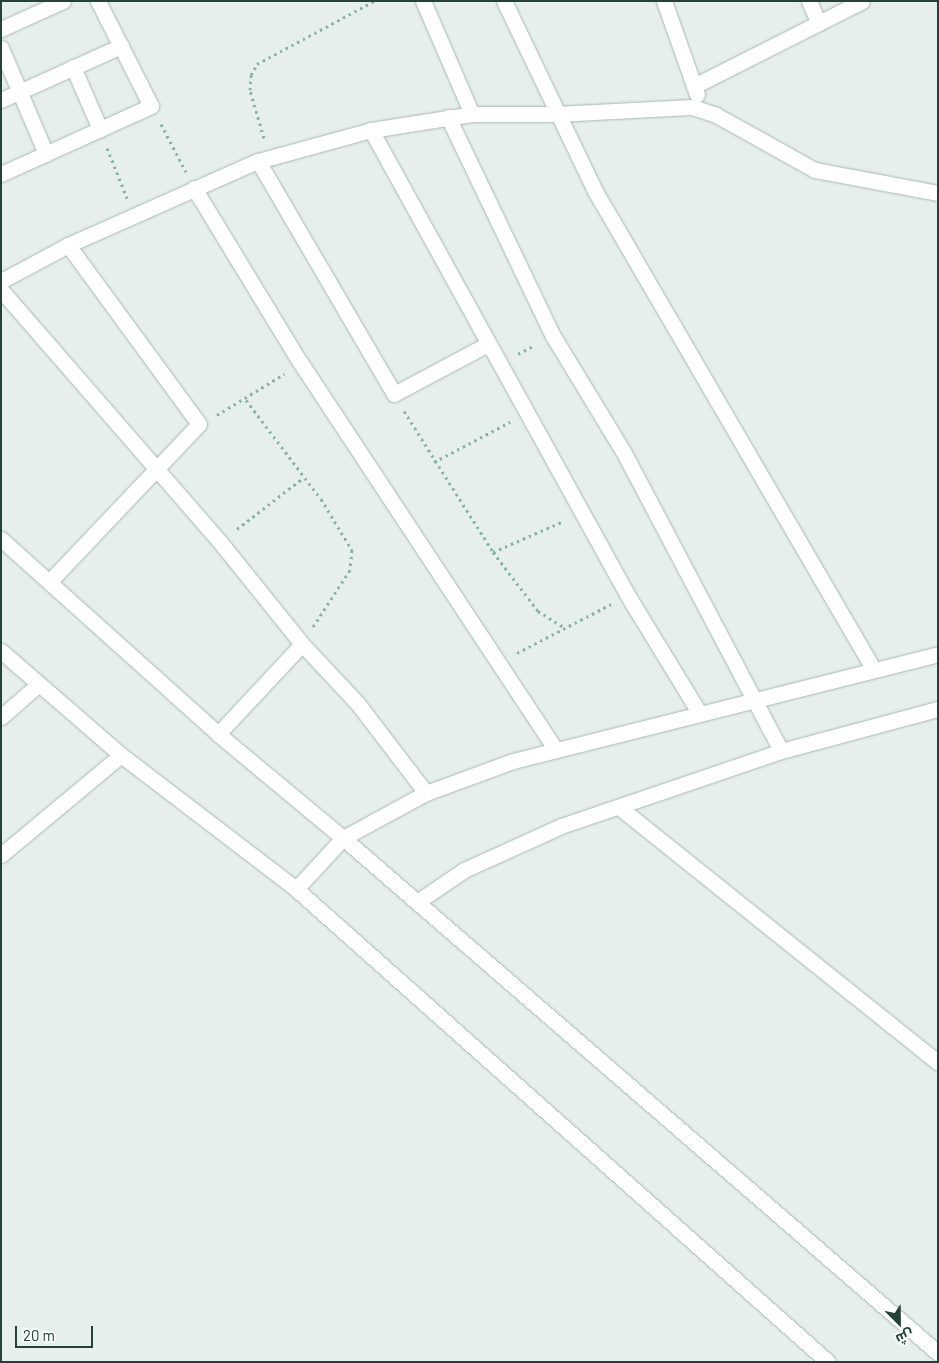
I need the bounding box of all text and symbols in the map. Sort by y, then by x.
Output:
north arrow [874,1298,924,1348]
scale bar [18,1316,95,1348]
text: 20 m [23,1326,55,1344]
text: ش [893,1326,917,1349]

